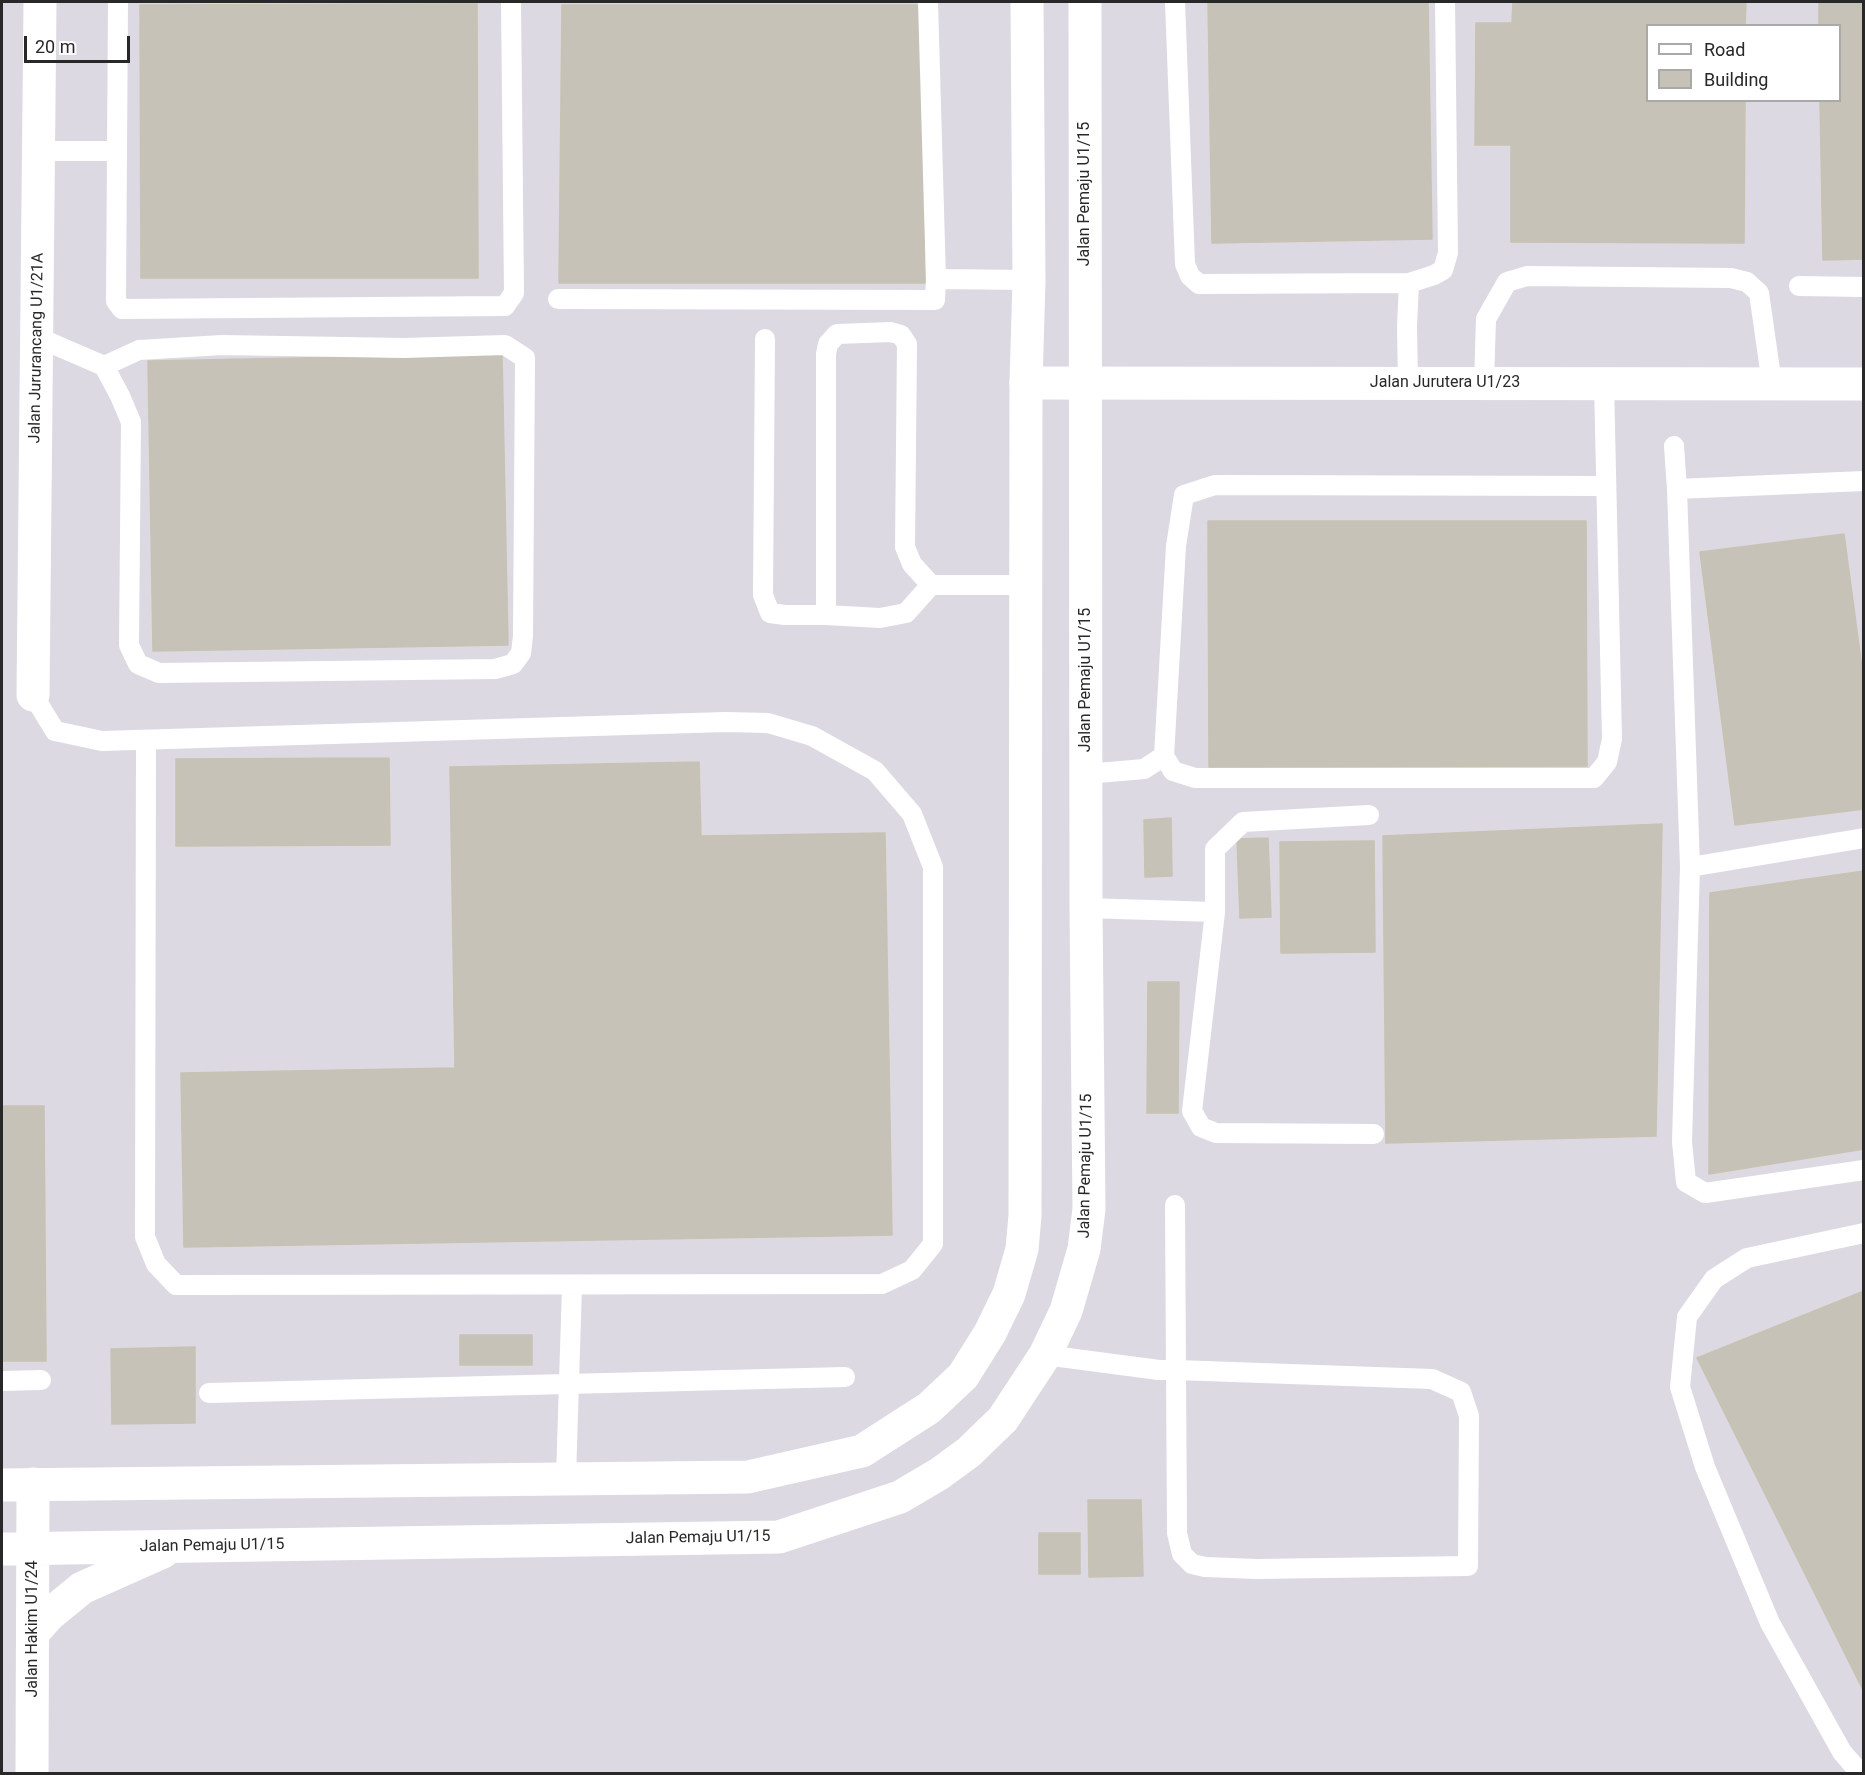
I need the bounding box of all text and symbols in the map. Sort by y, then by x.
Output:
scale bar [27,24,134,62]
legend [1646,24,1841,102]
text: 20 m [35,36,75,57]
text: Road [1704,39,1745,60]
text: Building [1704,69,1768,90]
street label: Jalan Pemaju U1/15 [1075,122,1095,266]
street label: Jalan Jururancang U1/21A [26,252,48,444]
street label: Jalan Jurutera U1/23 [1370,373,1520,393]
street label: Jalan Pemaju U1/15 [1076,608,1096,752]
street label: Jalan Pemaju U1/15 [1075,1093,1097,1239]
street label: Jalan Pemaju U1/15 [625,1527,771,1549]
street label: Jalan Pemaju U1/15 [139,1535,285,1557]
street label: Jalan Hakim U1/24 [23,1560,43,1698]

